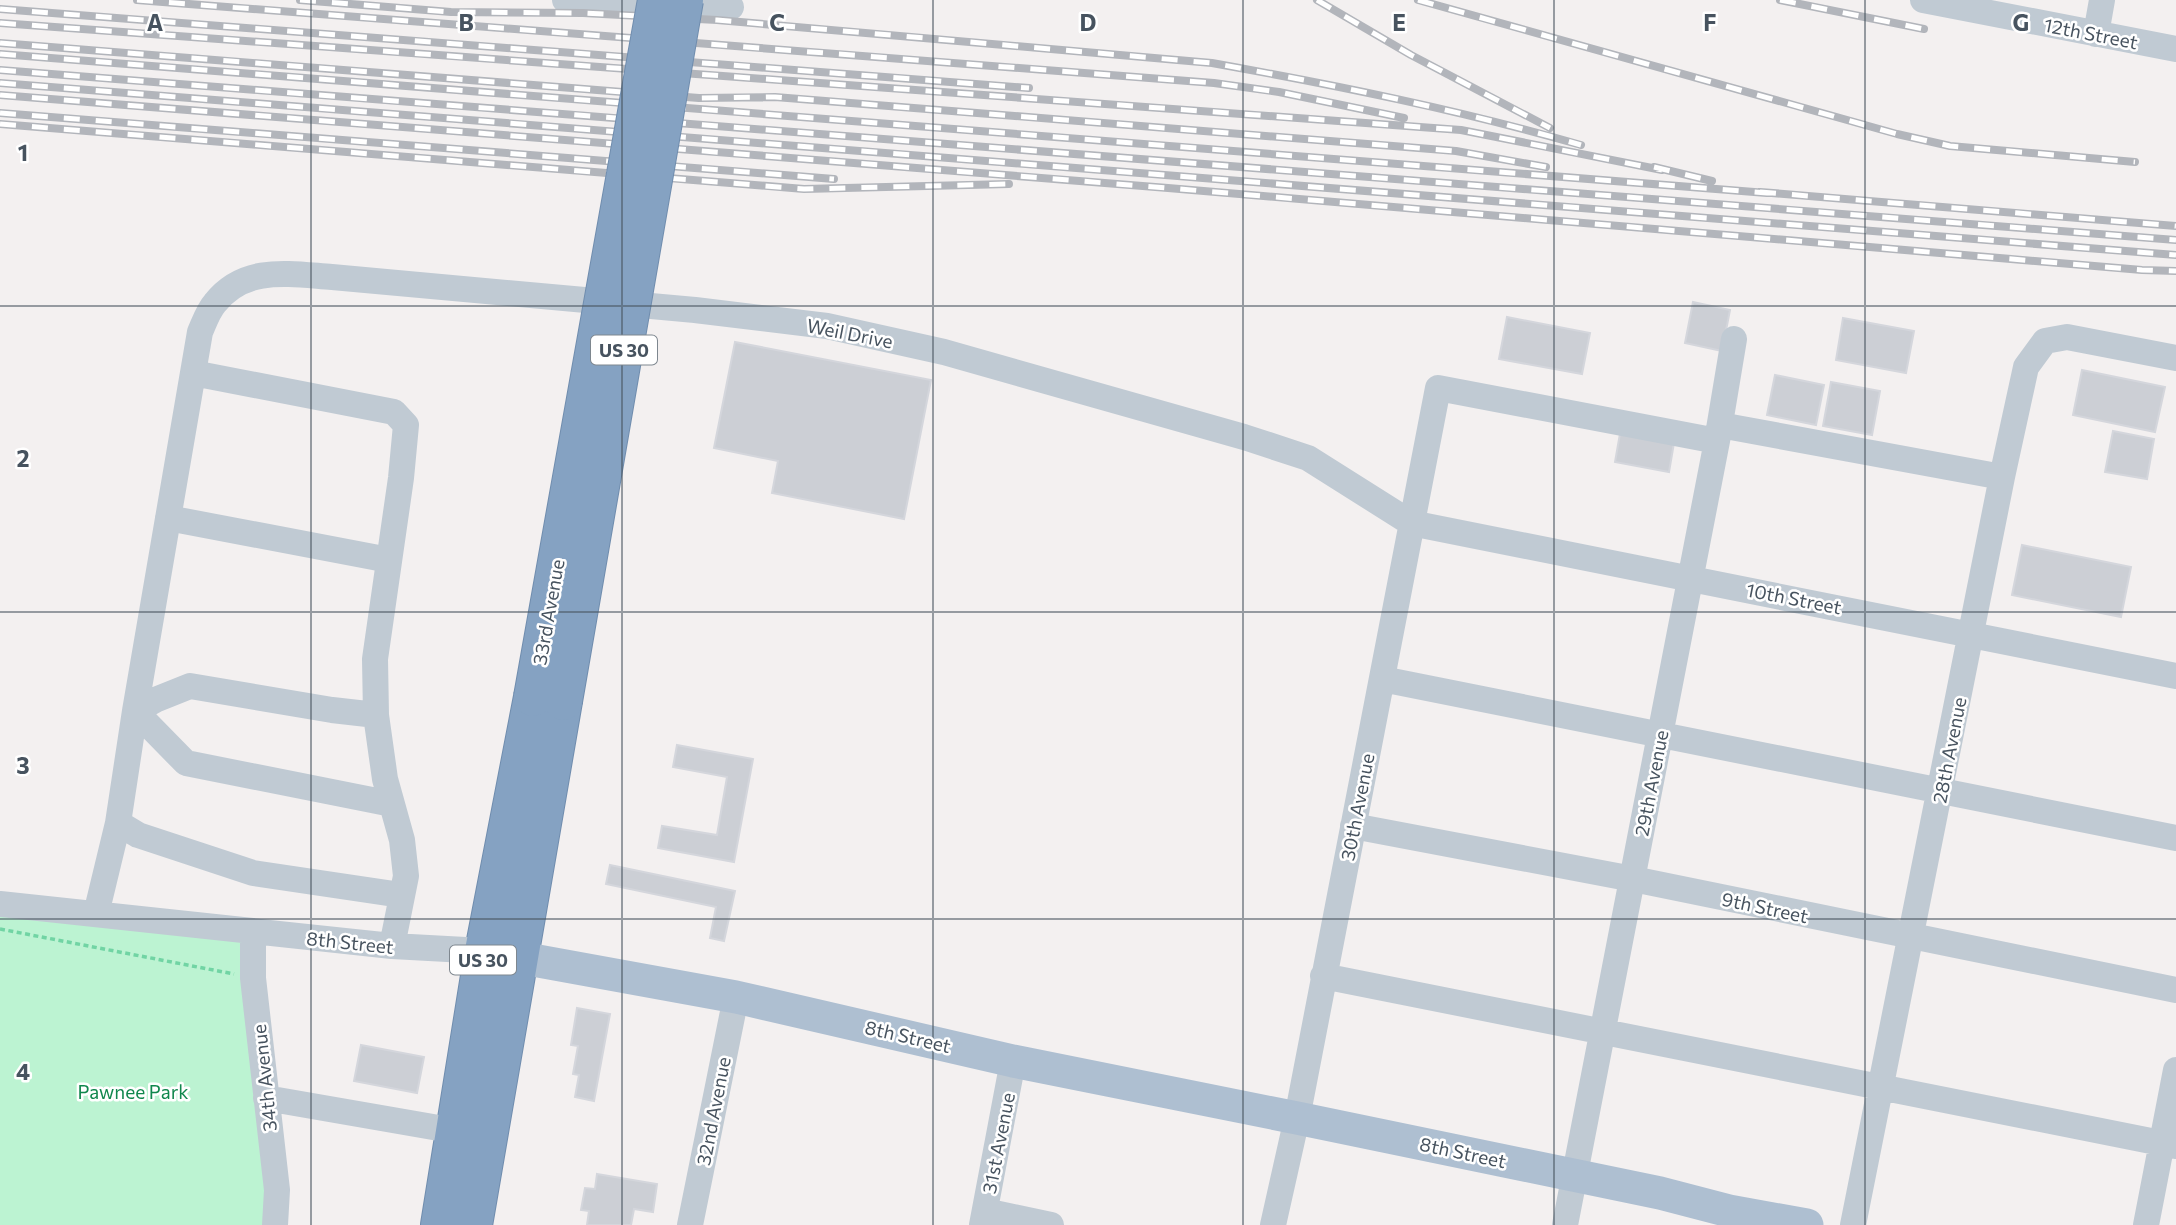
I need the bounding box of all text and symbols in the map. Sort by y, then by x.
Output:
text: A [147,8,164,36]
text: B [458,8,474,36]
text: C [769,8,785,36]
text: D [1080,8,1097,36]
text: E [1392,8,1406,36]
text: F [1703,8,1717,36]
text: G [2013,8,2029,36]
street label: 12th Street [2042,13,2140,53]
text: 1 [18,138,28,166]
street label: Weil Drive [805,313,895,353]
road number: US 30 [591,336,657,364]
text: 2 [16,444,30,472]
street label: 33rd Avenue [527,557,569,667]
street label: 10th Street [1744,578,1844,619]
street label: 28th Avenue [1927,695,1971,805]
street label: 29th Avenue [1629,728,1673,838]
text: 3 [16,751,30,779]
street label: 30th Avenue [1335,751,1379,863]
street label: 9th Street [1720,887,1810,927]
street label: 8th Street [305,926,395,958]
road number: US 30 [450,945,516,974]
street label: 8th Street [863,1015,953,1057]
street label: 34th Avenue [247,1023,281,1133]
street label: 32nd Avenue [691,1055,735,1167]
text: 4 [16,1057,30,1085]
park label: Pawnee Park [77,1080,189,1103]
street label: 31st Avenue [977,1091,1019,1195]
street label: 8th Street [1418,1132,1508,1172]

